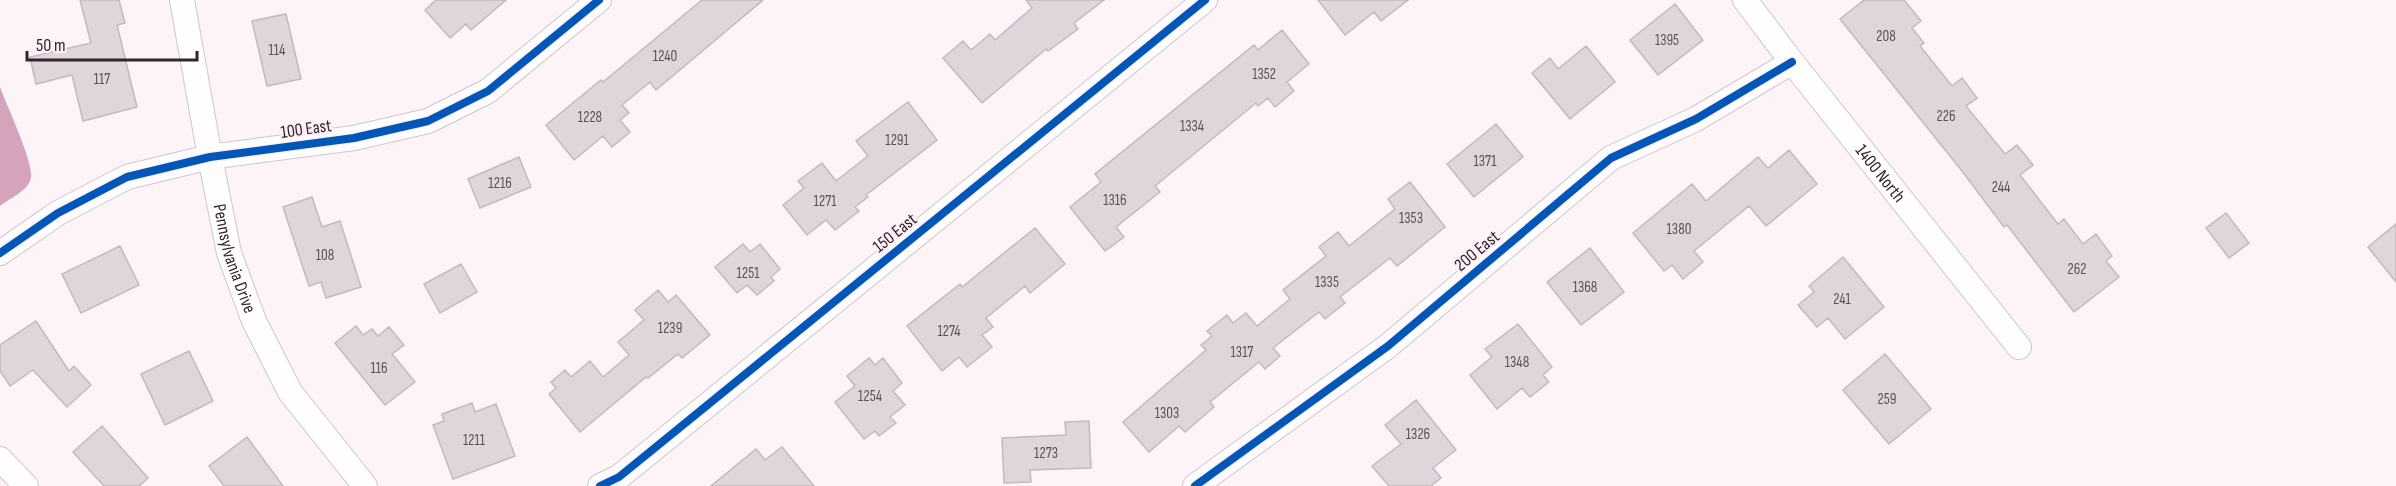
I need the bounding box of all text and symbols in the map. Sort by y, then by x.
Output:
scale bar [27,24,196,62]
house number: 208 [1876,27,1896,46]
house number: 1395 [1655,31,1679,50]
text: 50 m [36,35,66,56]
house number: 114 [269,41,285,60]
house number: 1240 [653,47,677,66]
house number: 1352 [1252,65,1276,84]
house number: 117 [94,70,110,89]
house number: 226 [1937,107,1955,126]
house number: 1228 [578,108,602,127]
street label: 100 East [279,115,333,143]
house number: 1334 [1180,117,1204,136]
house number: 1291 [885,131,909,150]
street label: 1400 North [1851,140,1910,206]
house number: 1371 [1474,152,1497,171]
house number: 1216 [488,174,512,193]
house number: 244 [1992,178,2010,197]
house number: 1316 [1103,191,1127,210]
house number: 1271 [814,192,837,211]
street label: Pennsylvania Drive [209,202,261,316]
street label: 150 East [869,209,922,257]
house number: 1353 [1399,209,1423,228]
house number: 1380 [1667,220,1691,239]
street label: 200 East [1450,226,1504,276]
house number: 108 [316,246,334,265]
house number: 262 [2067,260,2087,279]
house number: 1251 [737,264,760,283]
house number: 1335 [1315,273,1339,292]
house number: 1368 [1573,278,1597,297]
house number: 241 [1833,290,1852,309]
house number: 1239 [658,319,682,338]
house number: 1274 [937,322,961,341]
house number: 1317 [1231,343,1253,362]
house number: 1348 [1505,353,1529,372]
house number: 116 [370,359,388,378]
house number: 1254 [858,387,882,406]
house number: 259 [1878,390,1896,409]
house number: 1303 [1155,404,1179,423]
house number: 1326 [1406,425,1430,444]
house number: 1211 [463,431,486,450]
house number: 1273 [1034,444,1058,463]

